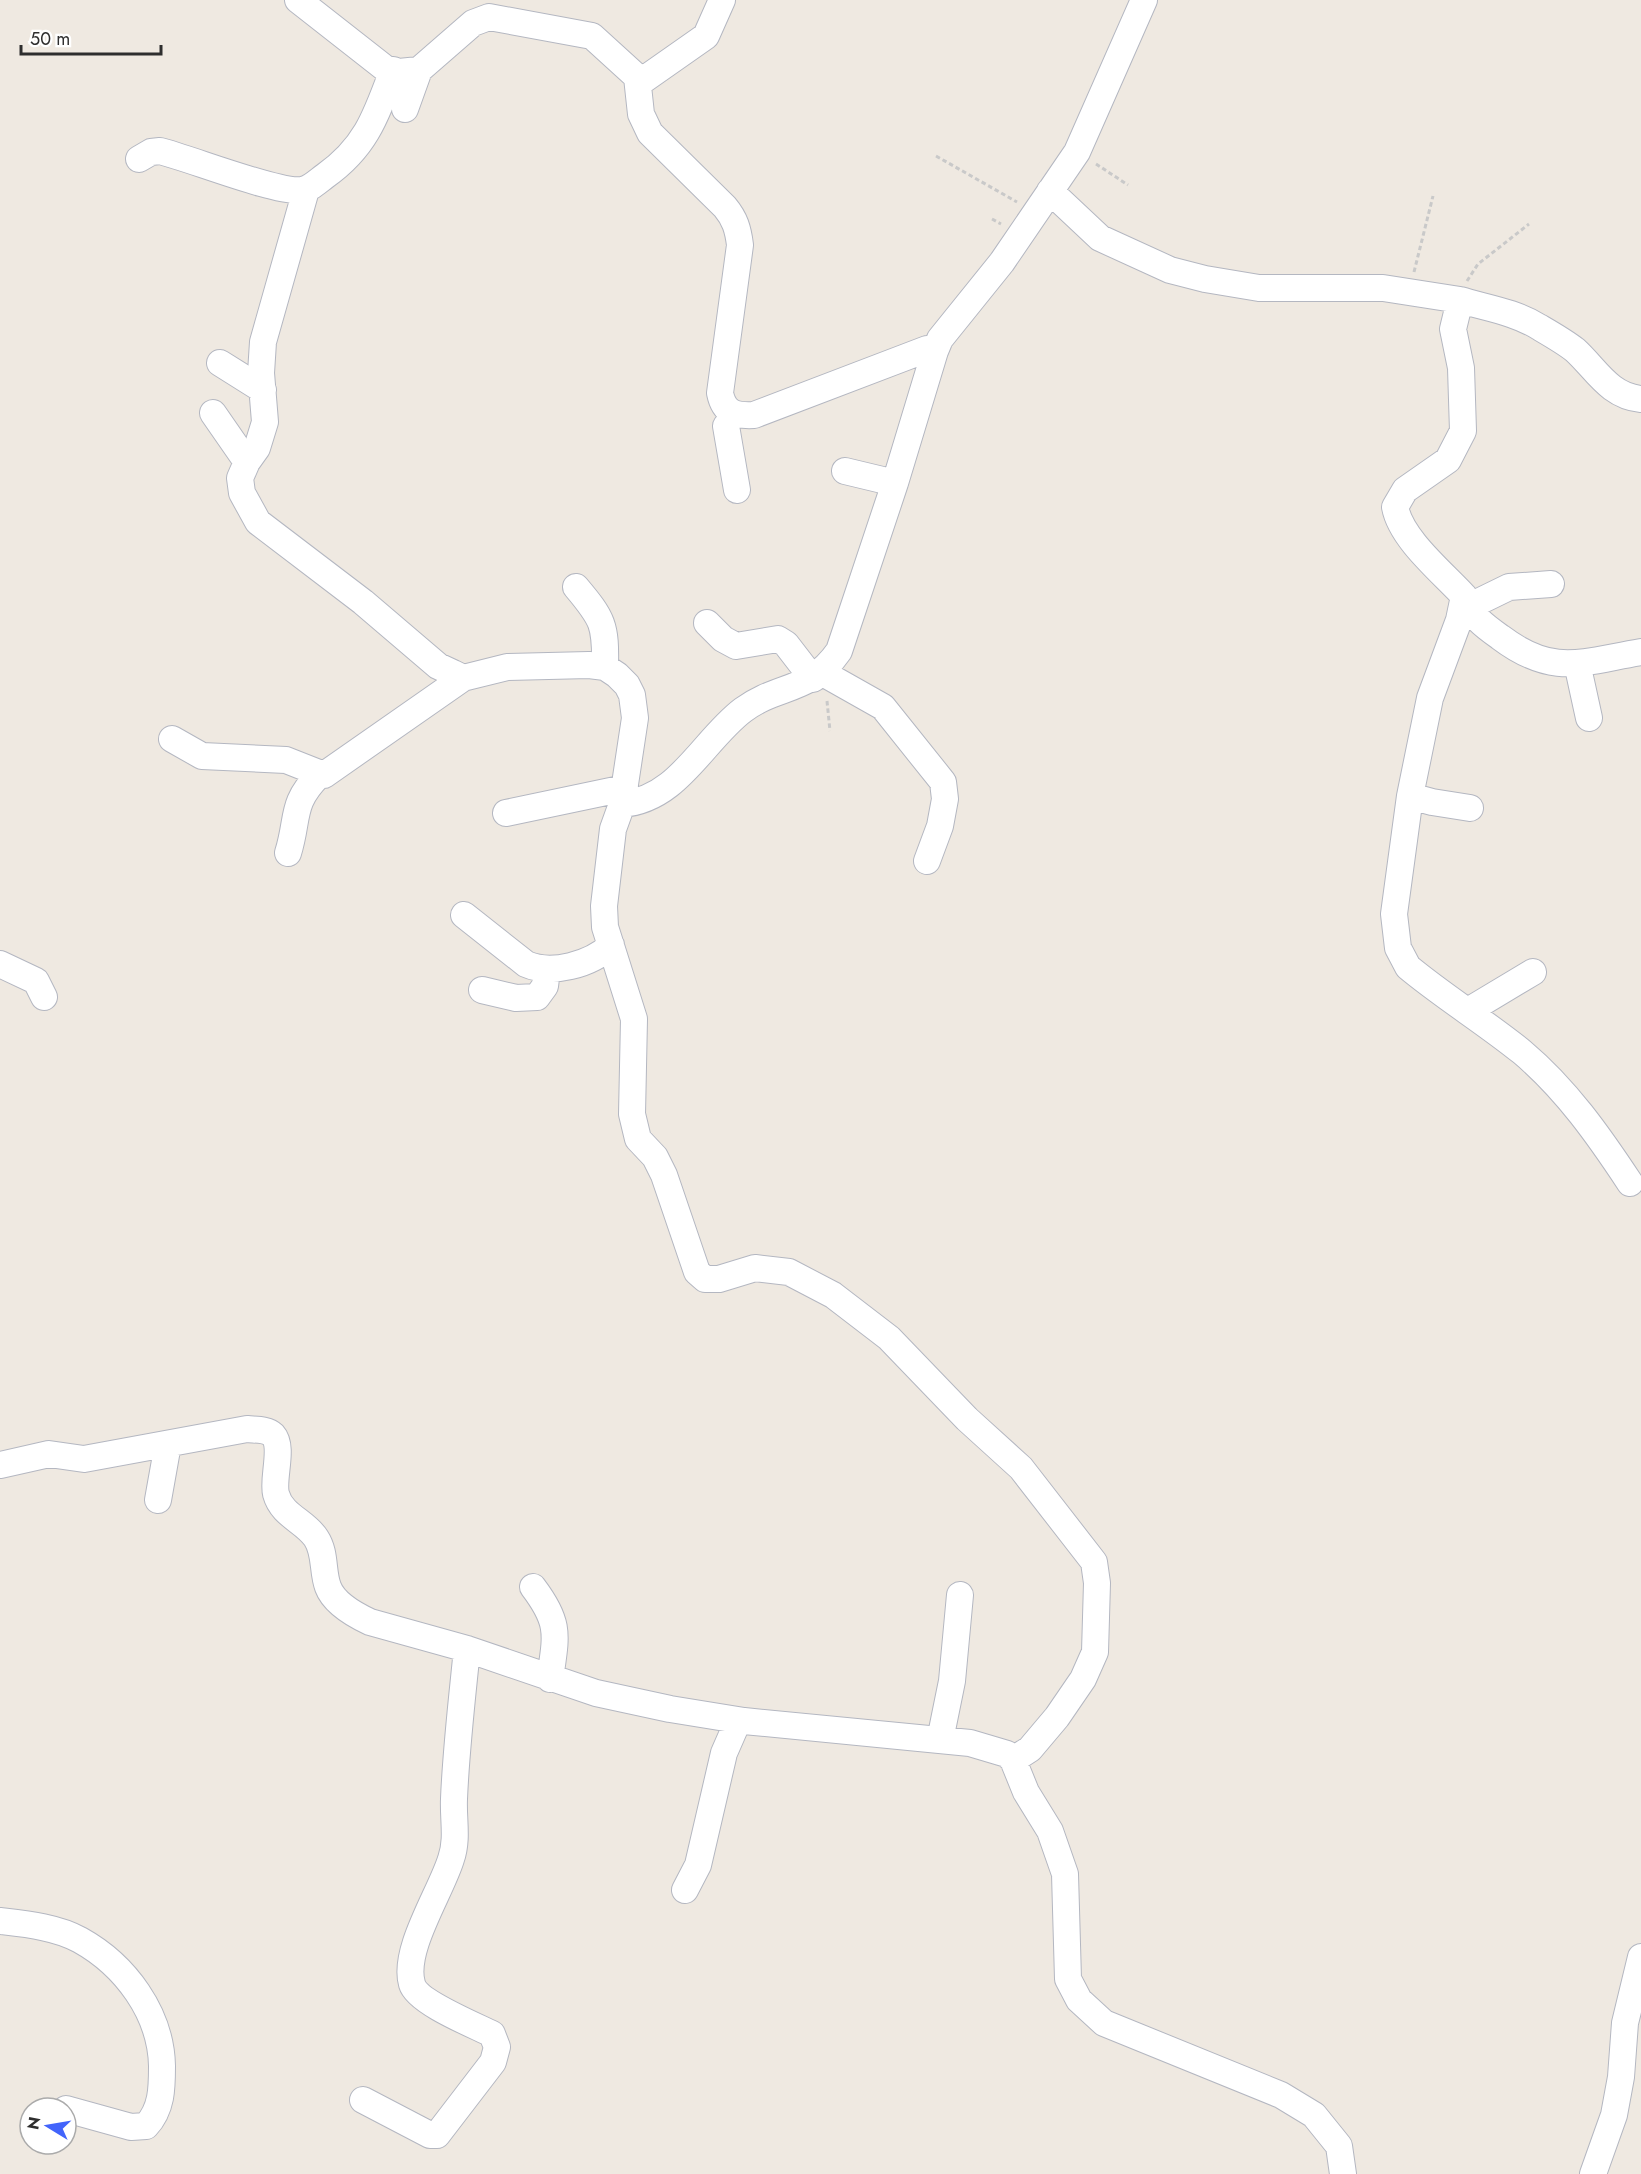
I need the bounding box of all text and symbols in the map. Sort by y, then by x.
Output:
scale bar [21,18,160,56]
text: 50 m [30,26,70,52]
north arrow [18,2096,78,2156]
text: N [21,2115,46,2132]

